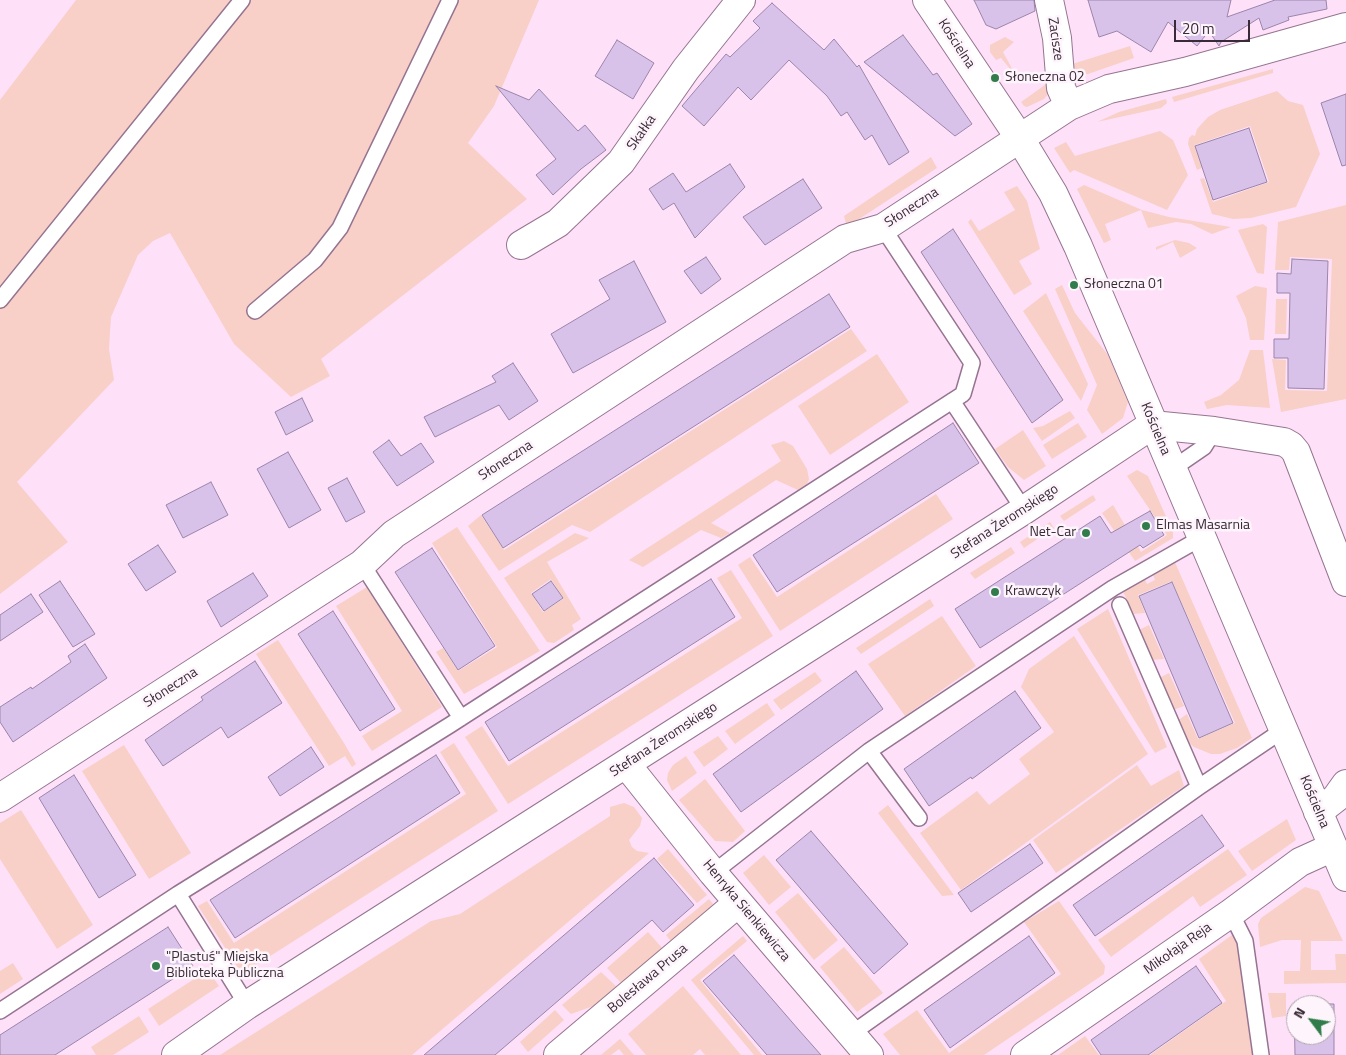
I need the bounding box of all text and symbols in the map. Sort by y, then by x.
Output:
scale bar [1176,10,1252,42]
street label: Kościelna [934,16,978,72]
street label: Zacisze [1044,16,1066,62]
text: 20 m [1182,17,1215,40]
place label: Słoneczna 02 [1005,70,1085,86]
marker: Słoneczna 02 [989,72,1001,84]
street label: Skałka [624,112,660,154]
street label: Słoneczna [882,184,942,232]
place label: Słoneczna 01 [1084,277,1164,293]
marker: Słoneczna 01 [1068,279,1080,291]
street label: Kościelna [1136,400,1174,458]
street label: Słoneczna [476,437,536,485]
street label: Stefana Żeromskiego [948,481,1062,563]
place label: Elmas Masarnia [1156,518,1250,534]
marker: Elmas Masarnia [1140,520,1152,532]
place label: Net-Car [1029,525,1076,541]
marker: Net-Car [1080,527,1092,539]
place label: Krawczyk [1005,584,1061,600]
marker: Krawczyk [989,586,1001,598]
street label: Słoneczna [141,664,201,712]
street label: Stefana Żeromskiego [607,699,721,781]
street label: Kościelna [1295,773,1333,831]
street label: Henryka Sienkiewicza [699,857,793,965]
street label: Mikołaja Reja [1141,919,1215,979]
street label: Bolesława Prusa [605,941,691,1017]
place label: "Plastuś" Miejska Biblioteka Publiczna [166,950,284,982]
marker: "Plastuś" Miejska Biblioteka Publiczna [150,960,162,972]
north arrow [1286,995,1336,1045]
text: N [1287,1003,1310,1022]

